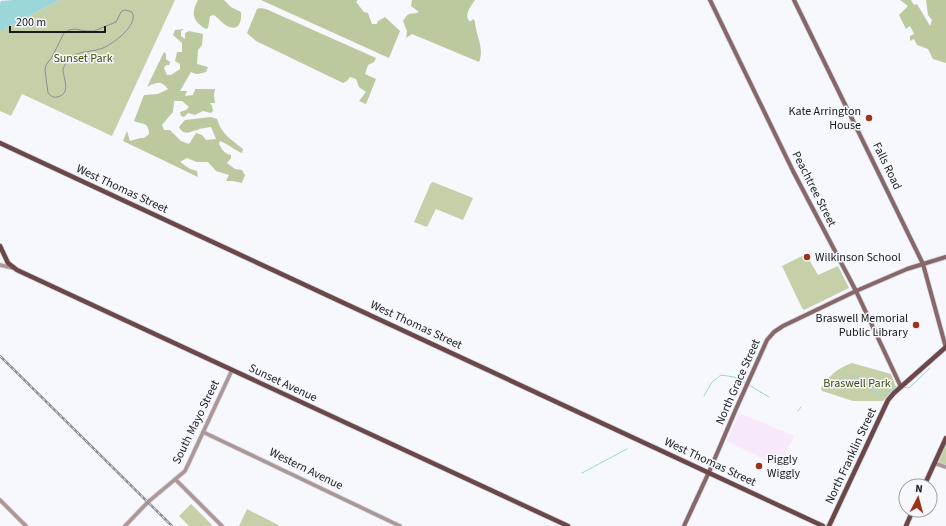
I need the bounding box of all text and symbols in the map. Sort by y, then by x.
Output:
scale bar [10,8,105,34]
text: 200 m [16,14,46,31]
park label: Sunset Park [53,50,113,67]
place label: Kate Arrington House [789,103,861,134]
marker: Kate Arrington House [864,113,874,123]
street label: Falls Road [868,139,906,193]
street label: Peachtree Street [788,148,840,230]
street label: West Thomas Street [73,160,171,218]
place label: Wilkinson School [815,249,901,266]
marker: Wilkinson School [802,252,812,262]
street label: West Thomas Street [367,296,465,354]
place label: Braswell Memorial Public Library [816,310,908,341]
marker: Braswell Memorial Public Library [911,320,921,330]
street label: North Grace Street [711,336,765,428]
street label: Sunset Avenue [246,360,320,406]
park label: Braswell Park [823,375,891,392]
street label: South Mayo Street [168,377,224,467]
street label: North Franklin Street [821,405,881,507]
street label: West Thomas Street [661,433,759,491]
street label: Western Avenue [266,444,346,494]
place label: Piggly Wiggly [767,451,801,482]
marker: Piggly Wiggly [754,461,764,471]
north arrow [898,478,938,518]
text: N [915,481,923,496]

